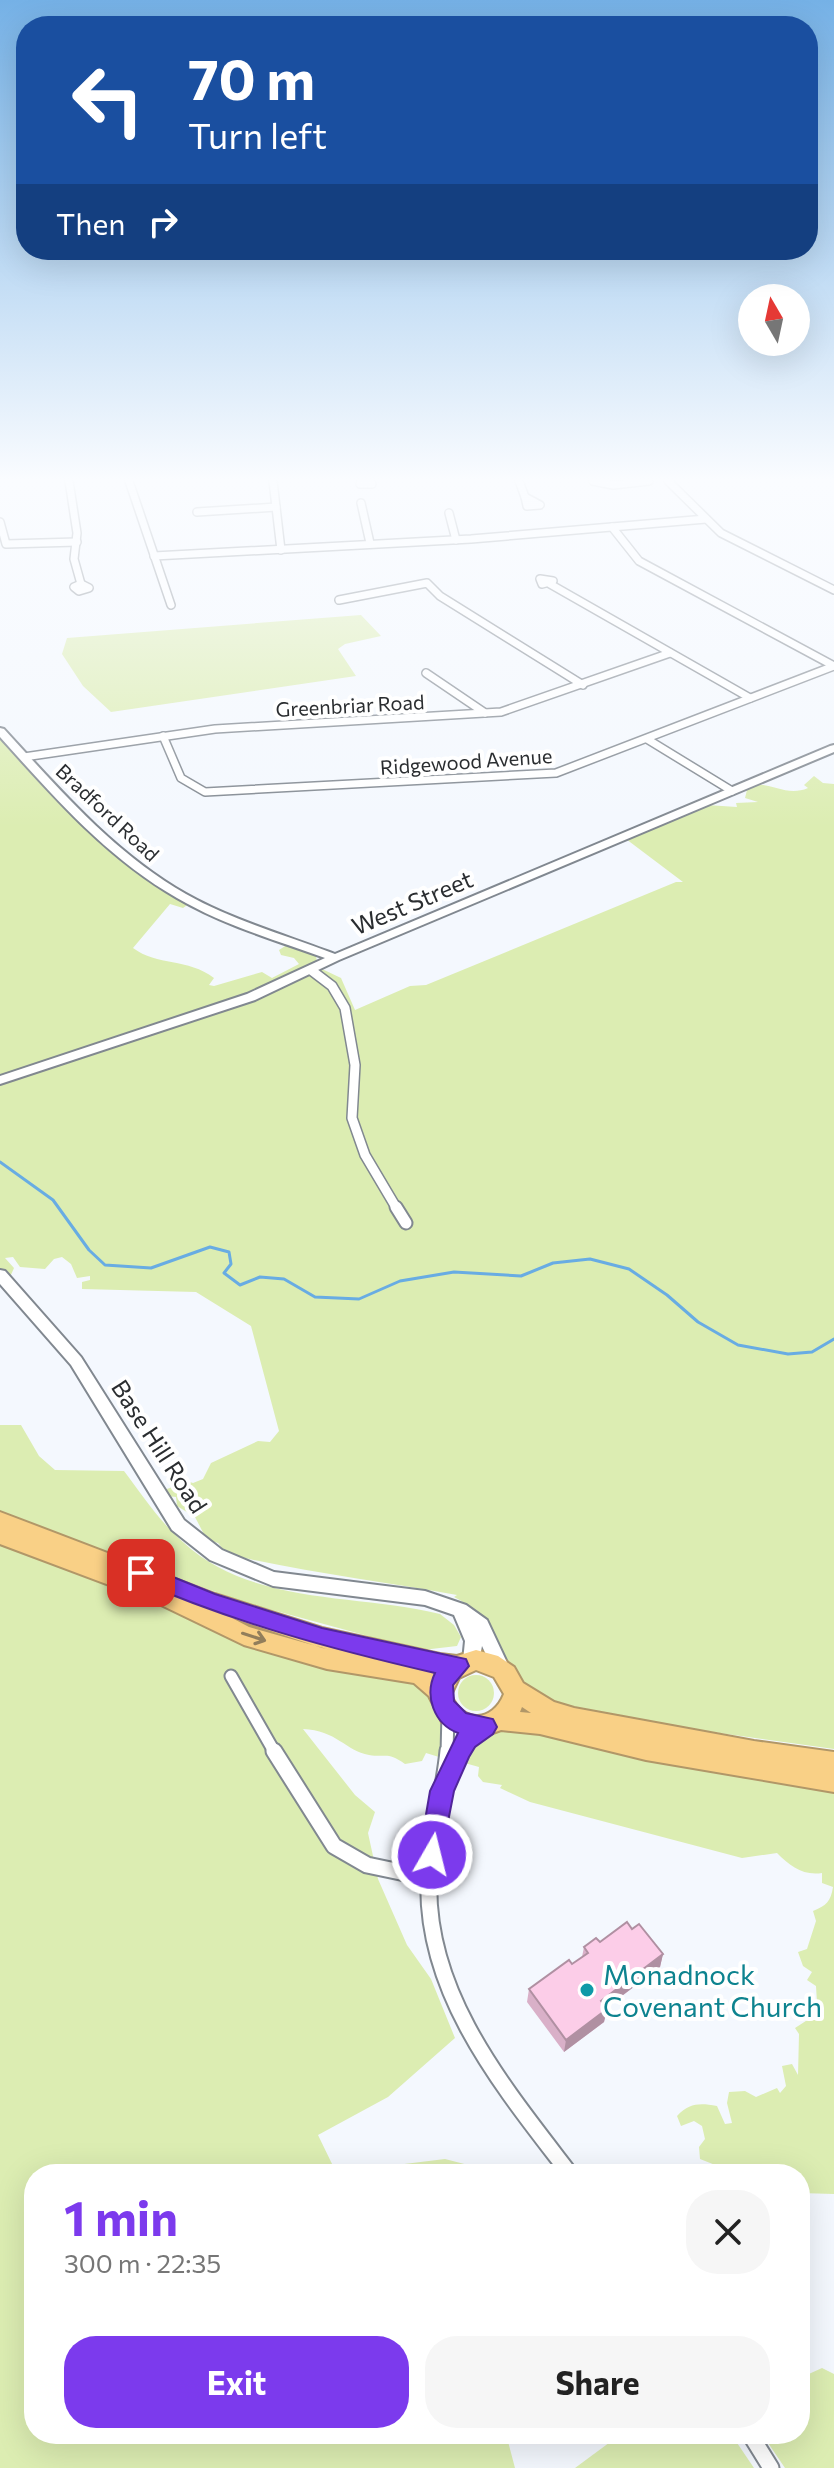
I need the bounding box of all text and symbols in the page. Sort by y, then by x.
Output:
text: 70 m [188,43,315,112]
icon: left [56,48,160,152]
text: Turn left [188,112,327,156]
icon: right [141,200,185,244]
text: Then [56,204,125,241]
north arrow [738,284,810,356]
map controls [738,284,810,356]
street label: Greenbriar Road [275,689,425,721]
street label: Ridgewood Avenue [379,743,553,779]
street label: Bradford Road [52,758,164,866]
street label: West Street [347,863,477,940]
street label: Base Hill Road [106,1374,214,1518]
pin [107,1539,175,1607]
icon: arrive [119,1551,163,1595]
one-way arrow [241,1631,266,1646]
position arrow [390,1813,474,1897]
place label: Monadnock Covenant Church [603,1957,822,2023]
marker: Monadnock Covenant Church [578,1981,596,1999]
text: 1 min [64,2187,178,2246]
button: close [686,2190,770,2274]
text: 300 m · 22:35 [64,2247,221,2278]
button: Exit [64,2336,409,2428]
button: Share [425,2336,770,2428]

